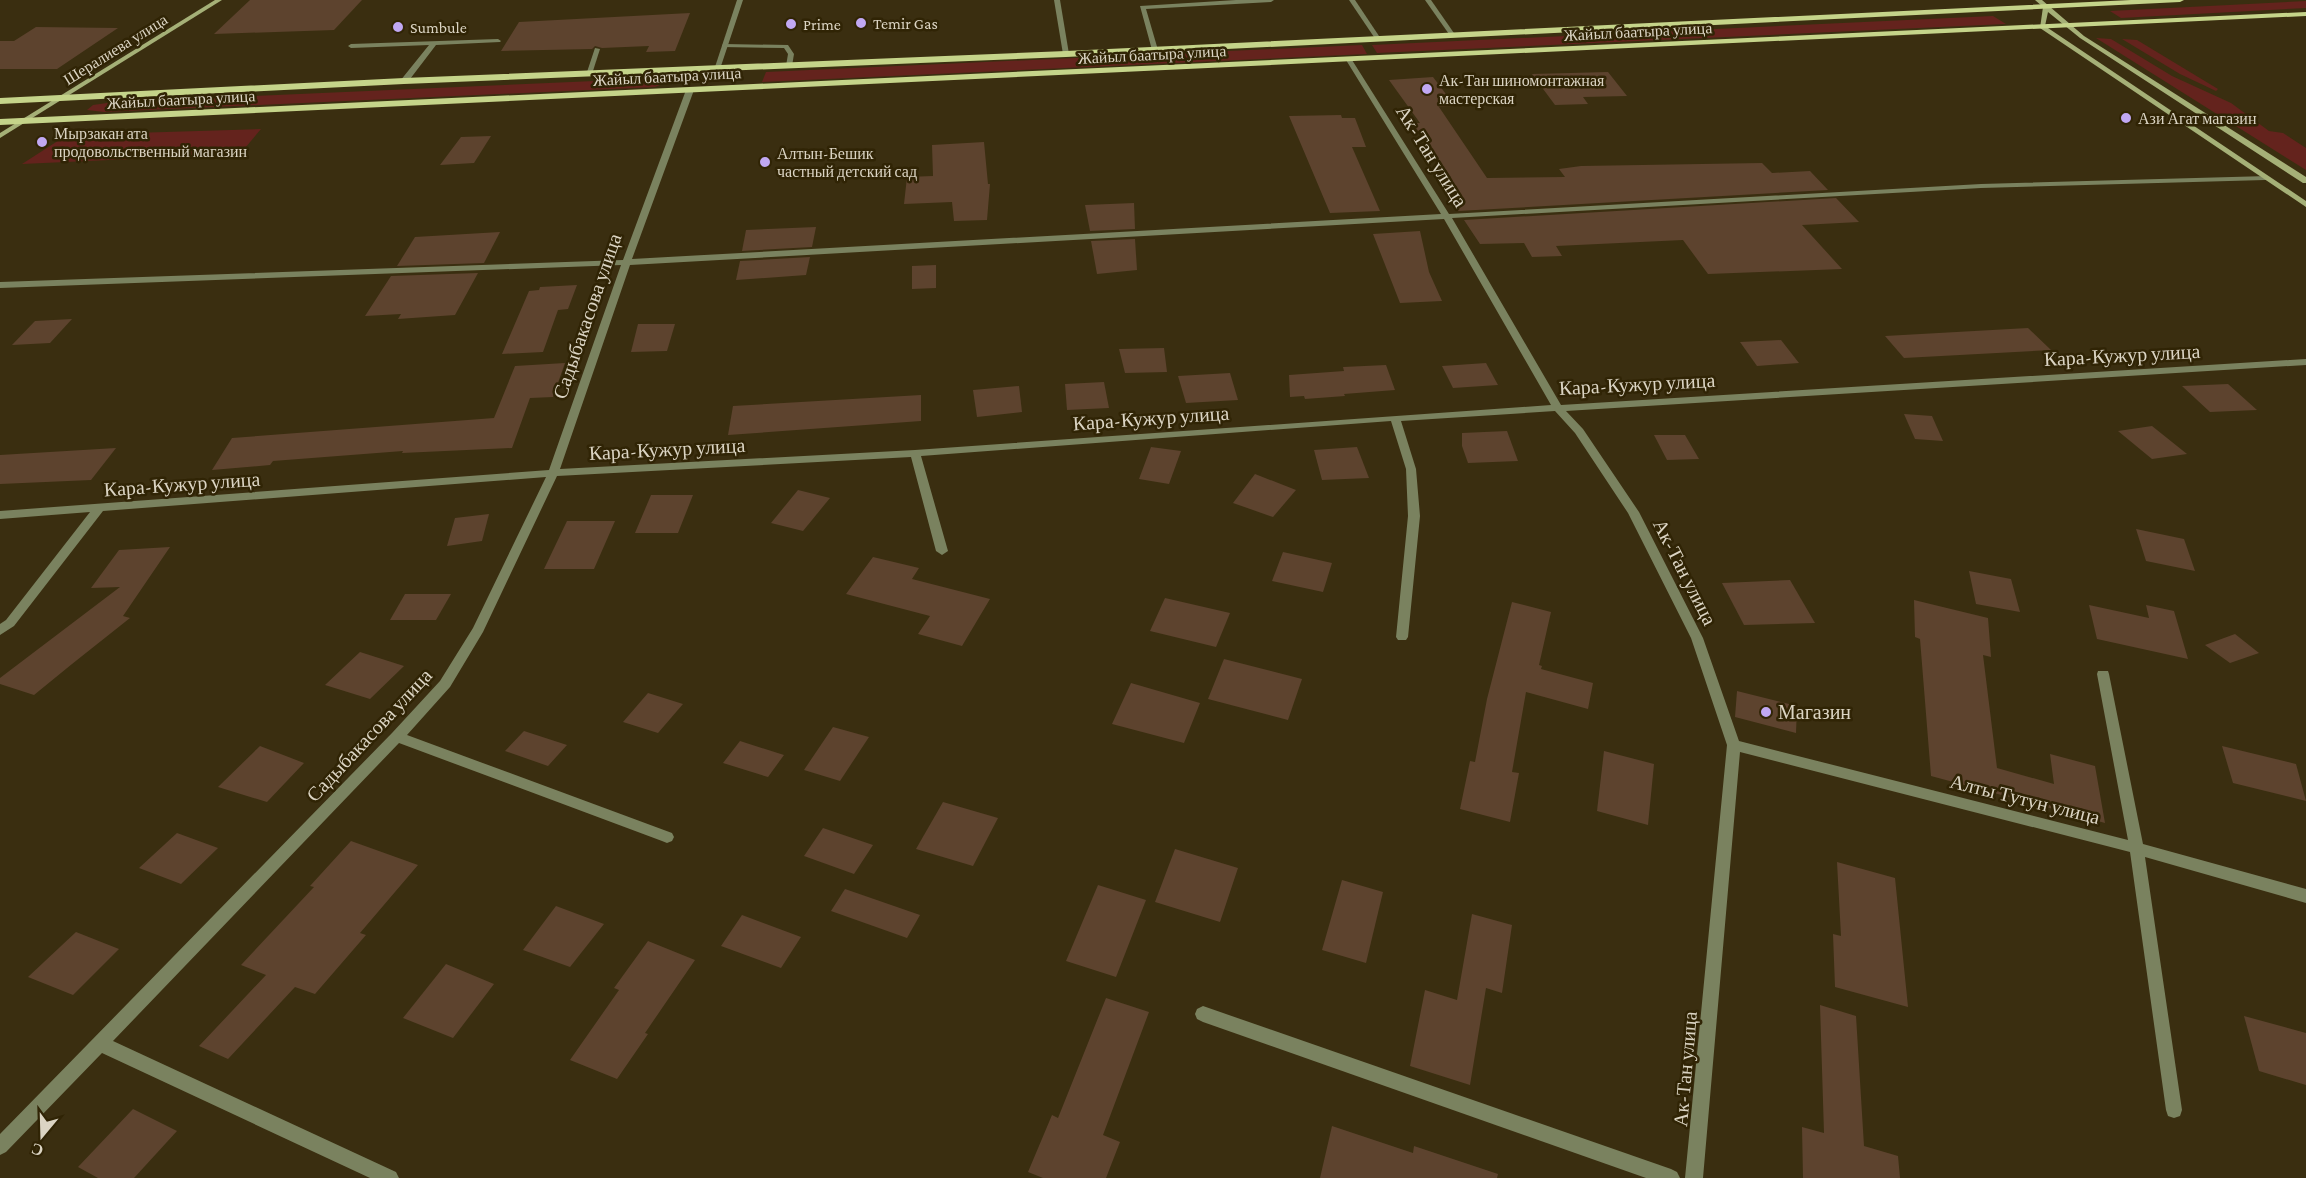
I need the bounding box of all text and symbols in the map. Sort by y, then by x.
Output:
street label: Шералиева улица [60,11,171,89]
place label: Temir Gas [873,15,938,32]
place label: Prime [803,16,841,33]
marker: Temir Gas [854,16,868,30]
marker: Prime [784,17,798,31]
place label: Sumbule [410,19,467,36]
street label: Жайыл баатыра улица [1563,19,1713,45]
marker: Sumbule [391,20,405,34]
street label: Жайыл баатыра улица [1077,42,1227,68]
street label: Жайыл баатыра улица [592,64,742,90]
place label: Ак-Тан шиномонтажная мастерская [1439,72,1605,108]
marker: Ак-Тан шиномонтажная мастерская [1420,82,1434,96]
street label: Жайыл баатыра улица [106,87,256,113]
street label: Ак-Тан улица [1391,101,1472,212]
place label: Ази Агат магазин [2138,110,2257,127]
marker: Ази Агат магазин [2119,111,2133,125]
place label: Мырзакан ата продовольственный магазин [54,125,248,161]
marker: Мырзакан ата продовольственный магазин [35,135,49,149]
place label: Алтын-Бешик частный детский сад [777,145,917,181]
marker: Алтын-Бешик частный детский сад [758,155,772,169]
street label: Садыбакасова улица [548,230,627,402]
street label: Кара-Кужур улица [2043,340,2201,371]
street label: Кара-Кужур улица [1558,369,1716,400]
street label: Кара-Кужур улица [1072,402,1230,435]
street label: Кара-Кужур улица [588,434,746,465]
street label: Кара-Кужур улица [103,468,261,501]
street label: Ак-Тан улица [1648,515,1721,629]
street label: Садыбакасова улица [302,664,437,807]
place label: Магазин [1778,701,1851,723]
marker: Магазин [1759,705,1773,719]
street label: Алты Тутун улица [1947,770,2102,829]
street label: Ак-Тан улица [1669,1010,1702,1128]
north arrow [12,1106,72,1166]
text: С [29,1140,46,1160]

